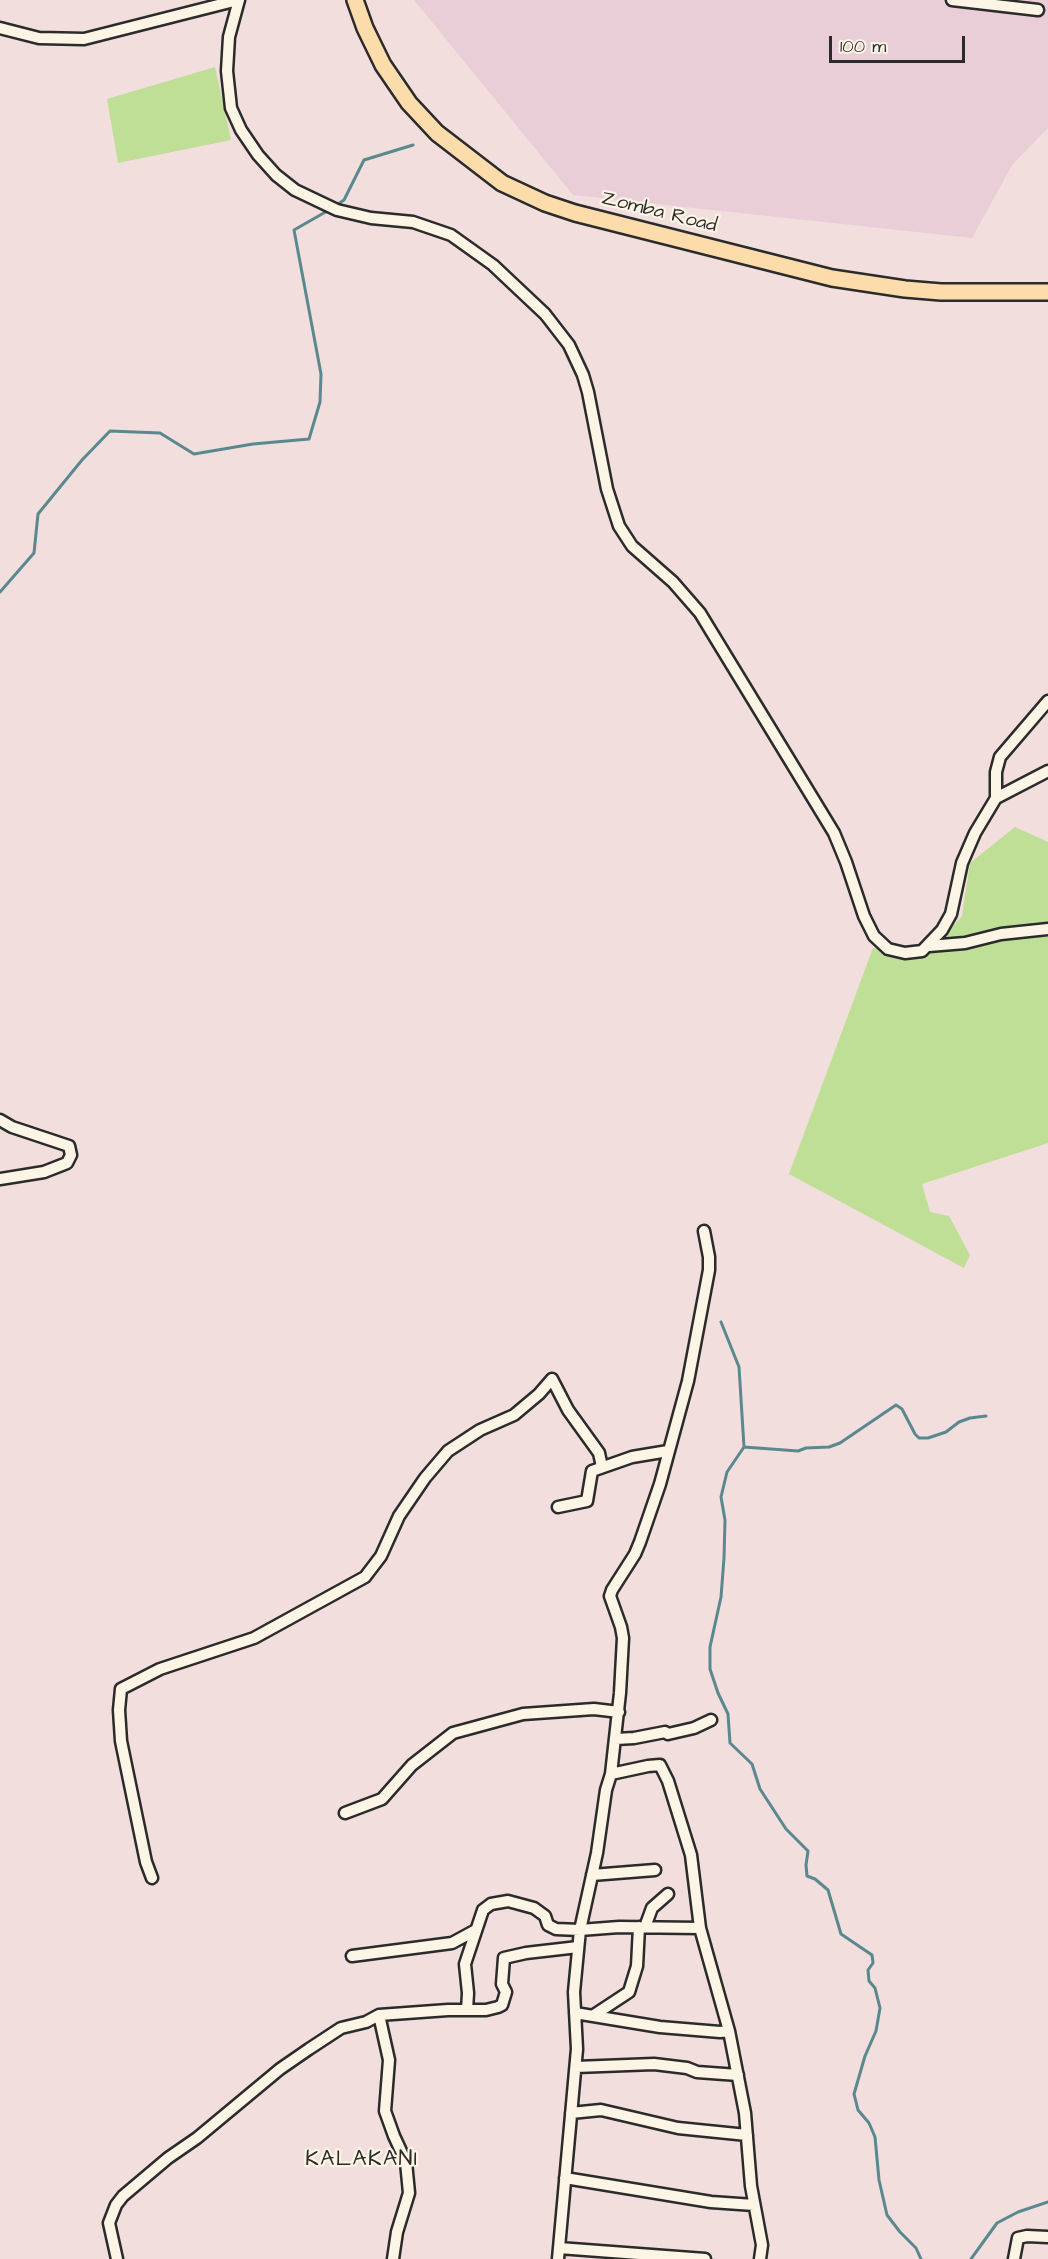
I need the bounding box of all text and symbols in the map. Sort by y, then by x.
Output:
scale bar [832,24,968,62]
text: 100 m [840,34,886,59]
street label: Zomba Road [599,187,719,239]
district label: KALAKANI [305,2147,419,2173]

